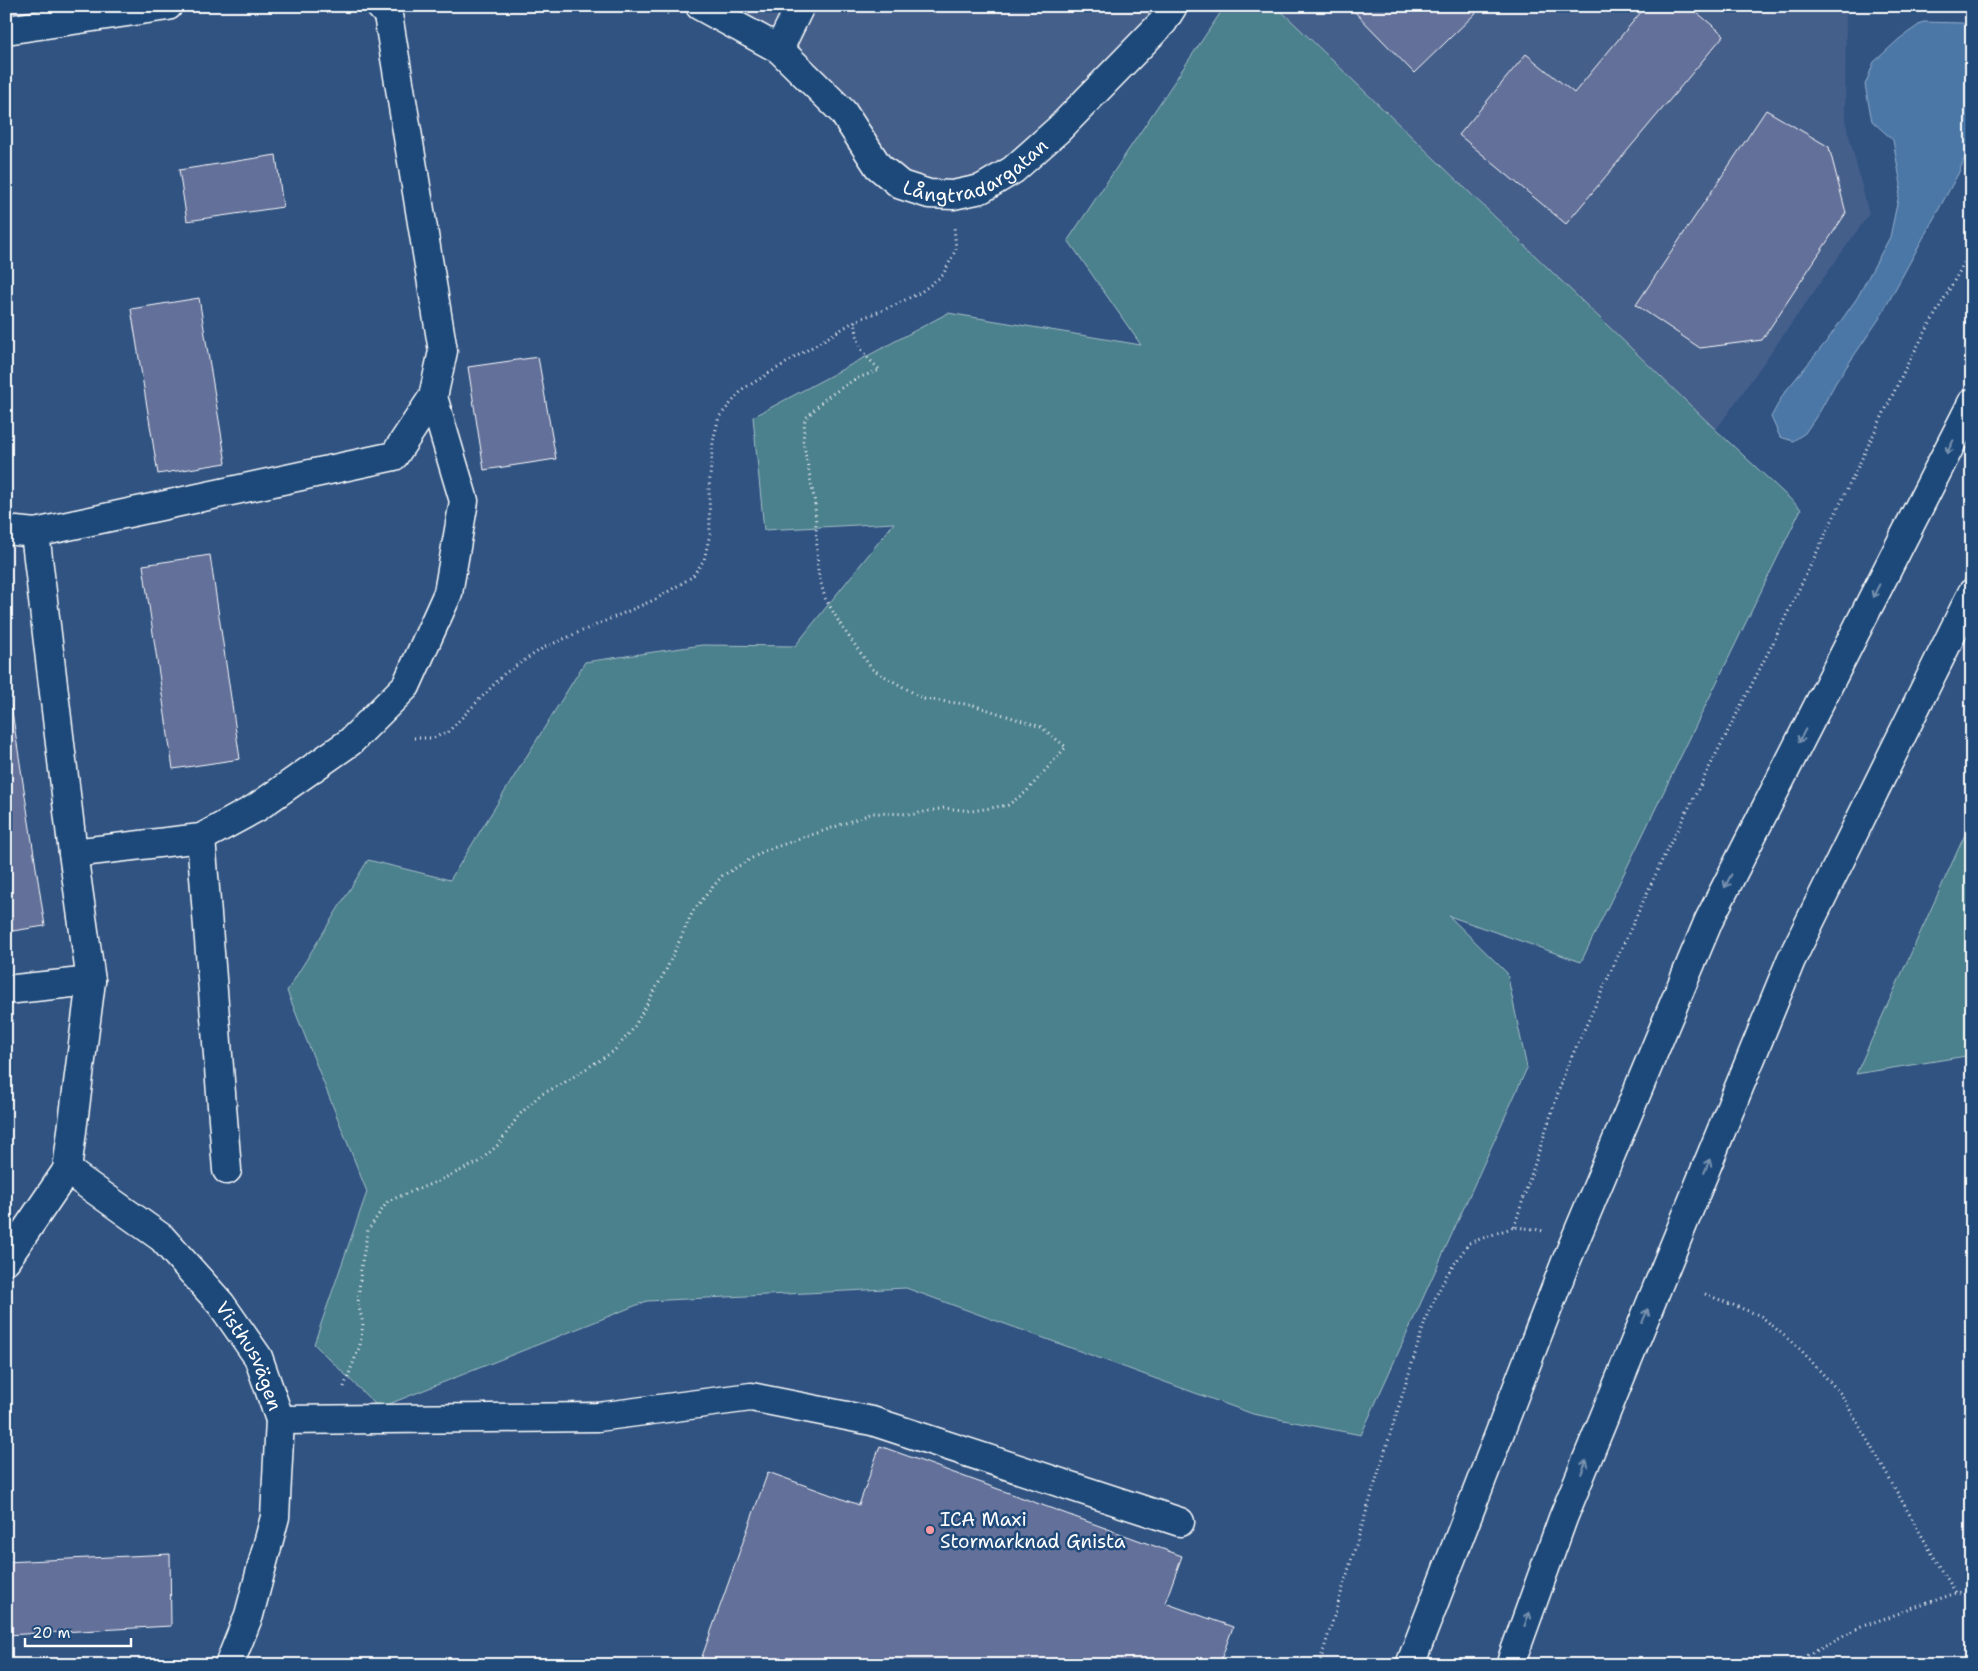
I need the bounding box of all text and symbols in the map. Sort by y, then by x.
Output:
street label: Långtradargatan [900,133,1053,208]
one-way arrow [1945,439,1955,454]
one-way arrow [1871,584,1881,599]
one-way arrow [1797,728,1806,743]
one-way arrow [1723,873,1732,888]
one-way arrow [1702,1159,1712,1174]
street label: Visthusvägen [210,1296,288,1414]
one-way arrow [1641,1309,1650,1324]
one-way arrow [1580,1460,1589,1475]
place label: ICA Maxi Stormarknad Gnista [940,1507,1126,1554]
marker: ICA Maxi Stormarknad Gnista [924,1524,936,1536]
one-way arrow [1523,1612,1532,1627]
scale bar [25,1616,131,1648]
text: 20 m [32,1623,71,1643]

